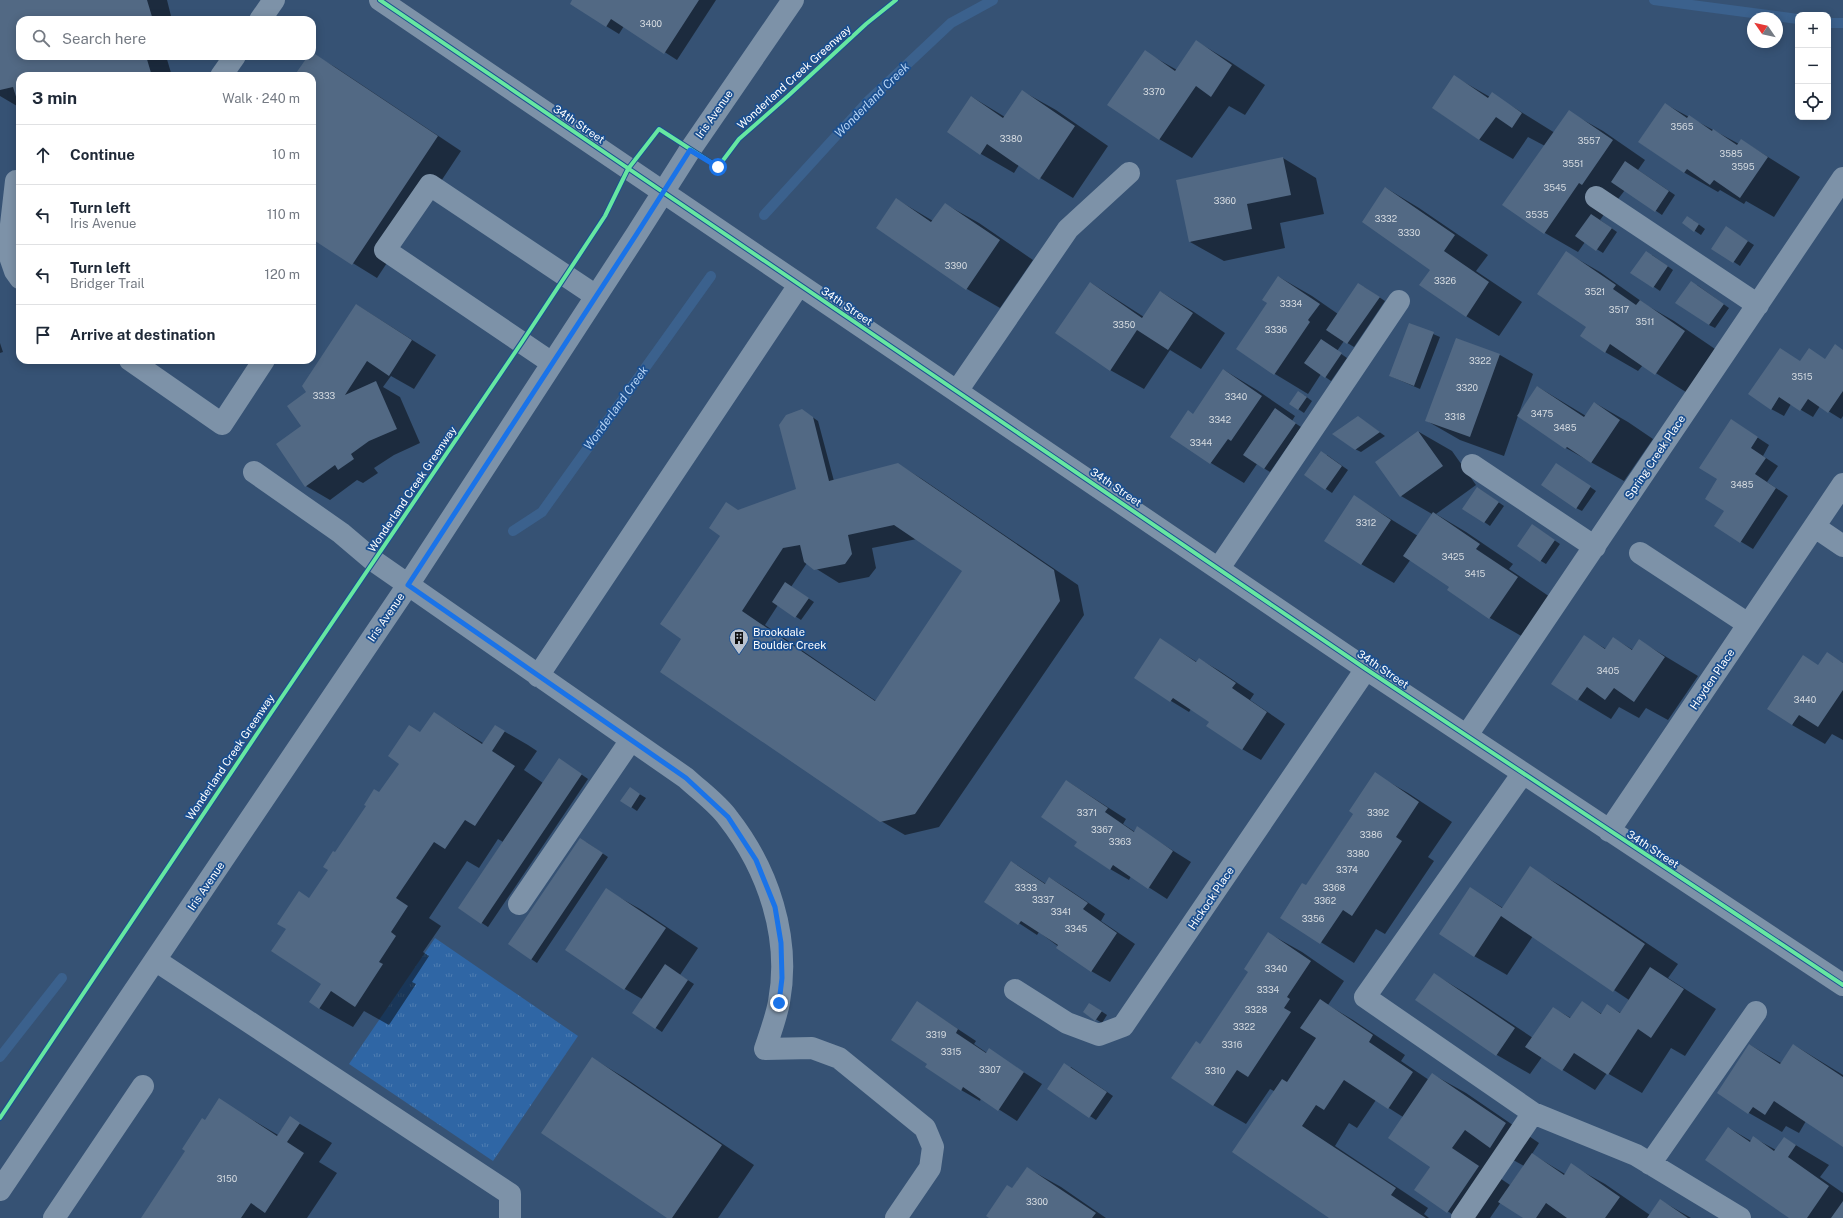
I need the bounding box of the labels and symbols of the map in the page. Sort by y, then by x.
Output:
north arrow [1747,12,1783,48]
house number: 3400 [640,18,663,29]
street label: Wonderland Creek Greenway [735,23,853,131]
water label: Wonderland Creek [832,59,913,140]
house number: 3370 [1143,86,1165,97]
street label: Iris Avenue [693,88,735,140]
street label: 34th Street [551,102,607,146]
house number: 3565 [1671,121,1694,132]
house number: 3380 [1000,133,1023,144]
house number: 3557 [1578,135,1600,146]
house number: 3585 [1719,148,1743,159]
route start [709,158,727,176]
house number: 3551 [1563,158,1583,169]
house number: 3595 [1732,161,1755,172]
house number: 3545 [1544,182,1567,193]
house number: 3360 [1214,195,1237,206]
house number: 3535 [1526,209,1549,220]
house number: 3332 [1375,213,1397,224]
house number: 3330 [1398,227,1421,238]
house number: 3390 [945,260,968,271]
house number: 3326 [1434,275,1457,286]
street label: 34th Street [819,284,875,328]
house number: 3521 [1585,286,1605,297]
house number: 3334 [1280,298,1303,309]
house number: 3517 [1609,304,1629,315]
house number: 3511 [1636,316,1654,327]
house number: 3350 [1113,319,1136,330]
house number: 3336 [1265,324,1288,335]
house number: 3322 [1469,355,1491,366]
water label: Wonderland Creek [581,363,651,453]
house number: 3515 [1792,371,1813,382]
house number: 3320 [1456,382,1479,393]
house number: 3333 [313,390,336,401]
house number: 3340 [1225,391,1248,402]
house number: 3475 [1531,408,1553,419]
house number: 3318 [1445,411,1466,422]
street label: Spring Creek Place [1622,413,1688,501]
house number: 3342 [1209,414,1231,425]
house number: 3485 [1554,422,1577,433]
street label: Wonderland Creek Greenway [365,424,459,554]
house number: 3344 [1190,437,1213,448]
street label: 34th Street [1088,465,1144,509]
house number: 3485 [1731,479,1754,490]
house number: 3312 [1356,517,1376,528]
house number: 3425 [1442,551,1464,562]
house number: 3415 [1465,568,1486,579]
street label: Iris Avenue [365,590,407,644]
place label: Brookdale Boulder Creek [753,626,826,651]
building icon: Brookdale Boulder Creek [728,627,750,655]
street label: Hayden Place [1687,646,1737,712]
street label: 34th Street [1355,647,1411,691]
house number: 3405 [1597,665,1620,676]
street label: Wonderland Creek Greenway [183,692,277,822]
house number: 3440 [1794,694,1817,705]
house number: 3371 [1077,807,1097,818]
house number: 3392 [1367,807,1389,818]
house number: 3367 [1091,824,1113,835]
street label: 34th Street [1625,828,1681,870]
house number: 3386 [1360,829,1383,840]
house number: 3363 [1109,836,1132,847]
house number: 3380 [1347,848,1370,859]
street label: Iris Avenue [185,859,227,913]
house number: 3374 [1336,864,1358,875]
street label: Hickock Place [1186,865,1236,931]
house number: 3333 [1015,882,1038,893]
house number: 3368 [1323,882,1345,893]
house number: 3337 [1032,894,1054,905]
house number: 3362 [1314,895,1336,906]
house number: 3341 [1051,906,1071,917]
house number: 3356 [1302,913,1325,924]
house number: 3345 [1065,923,1088,934]
house number: 3340 [1265,963,1288,974]
house number: 3334 [1257,984,1280,995]
route end [770,994,788,1012]
house number: 3328 [1245,1004,1267,1015]
house number: 3322 [1233,1021,1255,1032]
house number: 3319 [926,1029,947,1040]
house number: 3316 [1222,1039,1243,1050]
house number: 3315 [941,1046,962,1057]
house number: 3307 [979,1064,1001,1075]
house number: 3310 [1205,1065,1226,1076]
house number: 3150 [217,1173,238,1184]
house number: 3300 [1026,1196,1049,1207]

